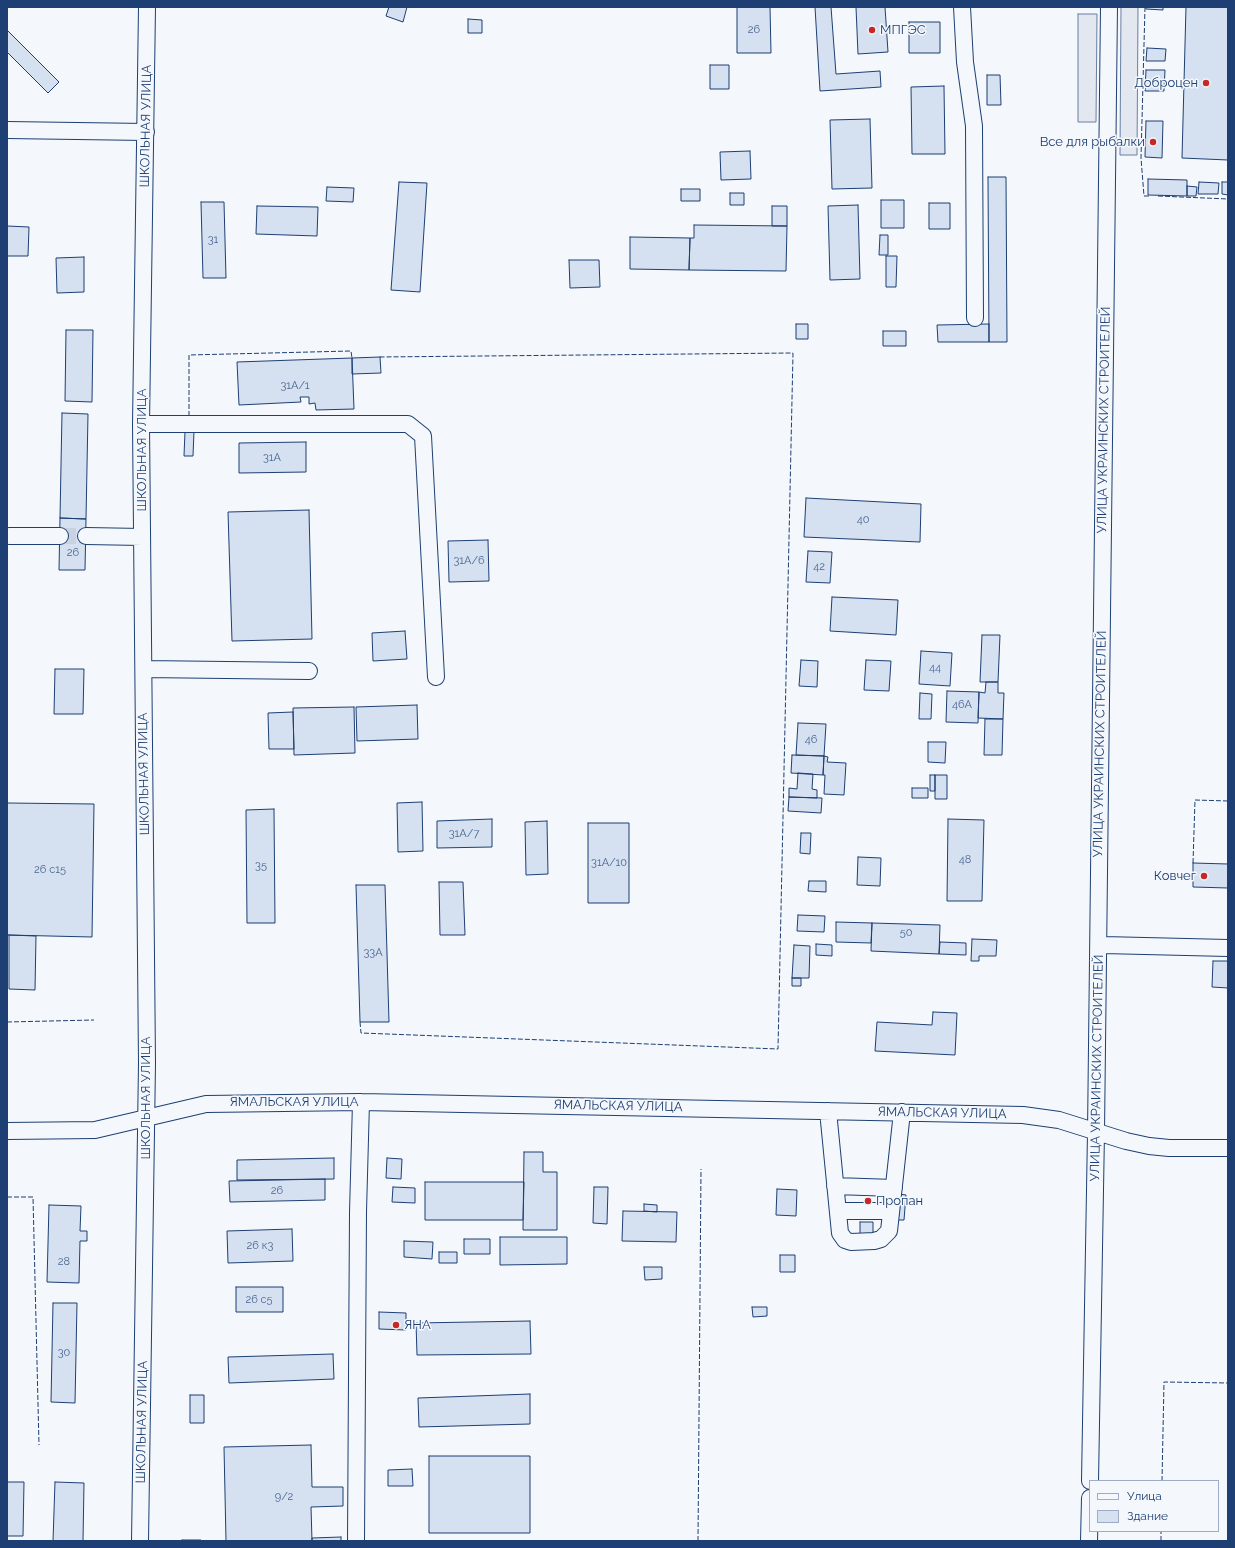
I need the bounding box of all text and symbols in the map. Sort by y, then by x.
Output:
place label: МПГЭС [880,22,926,38]
house number: 26 [748,23,760,37]
marker: МПГЭС [867,25,877,35]
street label: ШКОЛЬНАЯ УЛИЦА [137,64,155,188]
place label: Доброцен [1134,75,1198,91]
marker: Доброцен [1201,78,1211,88]
place label: Все для рыбалки [1040,134,1145,150]
marker: Все для рыбалки [1148,137,1158,147]
house number: 31 [208,233,218,247]
street label: УЛИЦА УКРАИНСКИХ СТРОИТЕЛЕЙ [1094,306,1114,534]
house number: 31А/1 [280,379,310,393]
street label: ШКОЛЬНАЯ УЛИЦА [134,389,150,511]
house number: 31А [263,451,281,465]
house number: 40 [857,513,869,527]
house number: 26 [67,546,79,560]
house number: 31А/6 [453,554,485,568]
house number: 42 [813,560,825,574]
street label: УЛИЦА УКРАИНСКИХ СТРОИТЕЛЕЙ [1090,630,1110,858]
house number: 44 [929,661,941,675]
house number: 46А [952,698,972,712]
street label: ШКОЛЬНАЯ УЛИЦА [135,712,153,836]
house number: 46 [805,733,817,747]
house number: 31А/7 [449,827,479,841]
house number: 48 [959,853,971,867]
house number: 31А/10 [591,856,627,870]
house number: 35 [255,859,267,873]
house number: 26 c15 [34,863,66,877]
place label: Ковчег [1154,868,1196,884]
marker: Ковчег [1199,871,1209,881]
house number: 50 [900,926,912,940]
house number: 33А [363,946,383,960]
street label: УЛИЦА УКРАИНСКИХ СТРОИТЕЛЕЙ [1087,954,1107,1182]
street label: ШКОЛЬНАЯ УЛИЦА [138,1037,154,1159]
street label: ЯМАЛЬСКАЯ УЛИЦА [229,1094,359,1110]
street label: ЯМАЛЬСКАЯ УЛИЦА [553,1097,683,1115]
street label: ЯМАЛЬСКАЯ УЛИЦА [877,1104,1007,1122]
house number: 26 [271,1184,283,1198]
place label: Пропан [876,1193,923,1209]
marker: Пропан [863,1196,873,1206]
house number: 26 к3 [247,1239,273,1253]
house number: 28 [58,1255,70,1269]
house number: 26 с5 [245,1293,273,1307]
place label: ЯНА [404,1317,431,1333]
marker: ЯНА [391,1320,401,1330]
house number: 30 [58,1346,70,1360]
street label: ШКОЛЬНАЯ УЛИЦА [133,1360,151,1484]
legend [1089,1480,1219,1532]
text: Улица [1127,1489,1162,1503]
house number: 9/2 [275,1490,293,1504]
text: Здание [1127,1509,1168,1523]

